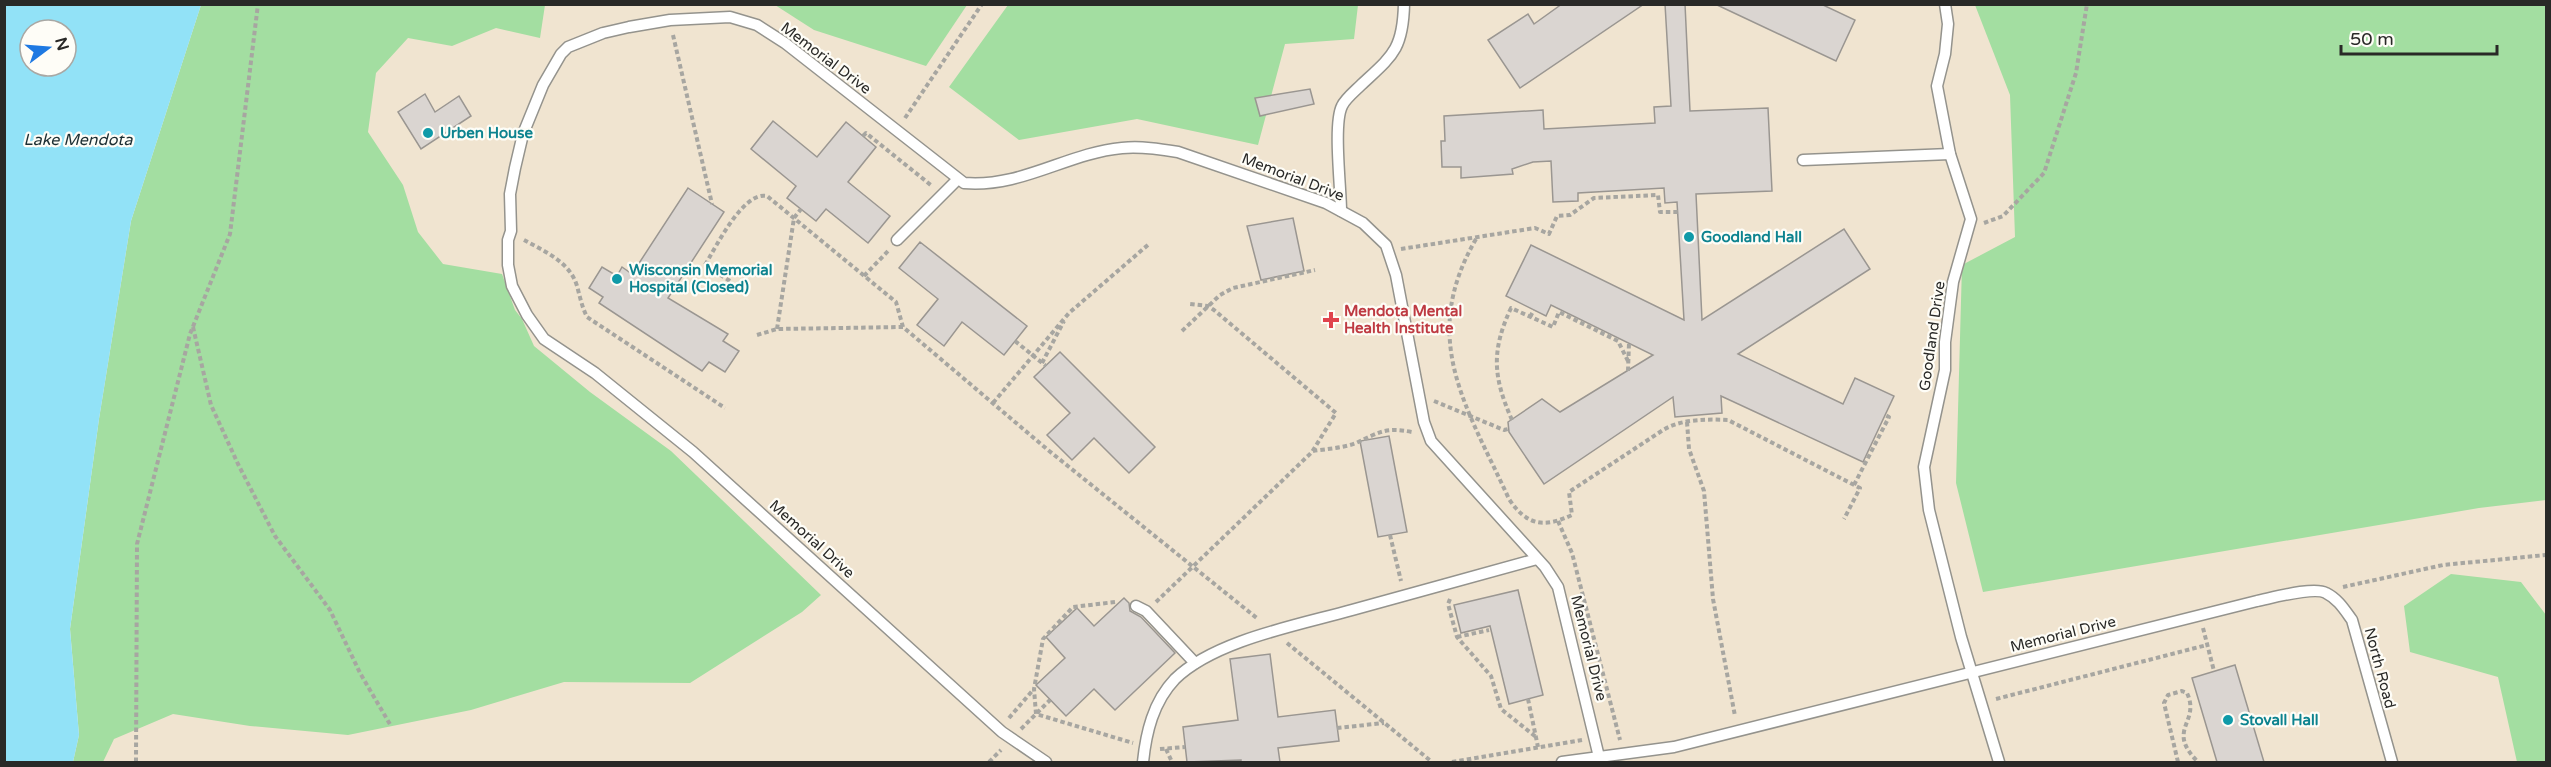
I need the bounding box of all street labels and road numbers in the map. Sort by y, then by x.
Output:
street label: Memorial Drive [777,18,875,98]
street label: Memorial Drive [1239,149,1347,205]
street label: Goodland Drive [1915,280,1949,392]
street label: Memorial Drive [766,496,858,582]
street label: Memorial Drive [1567,593,1611,703]
street label: Memorial Drive [2008,612,2118,656]
street label: North Road [2361,626,2399,710]

